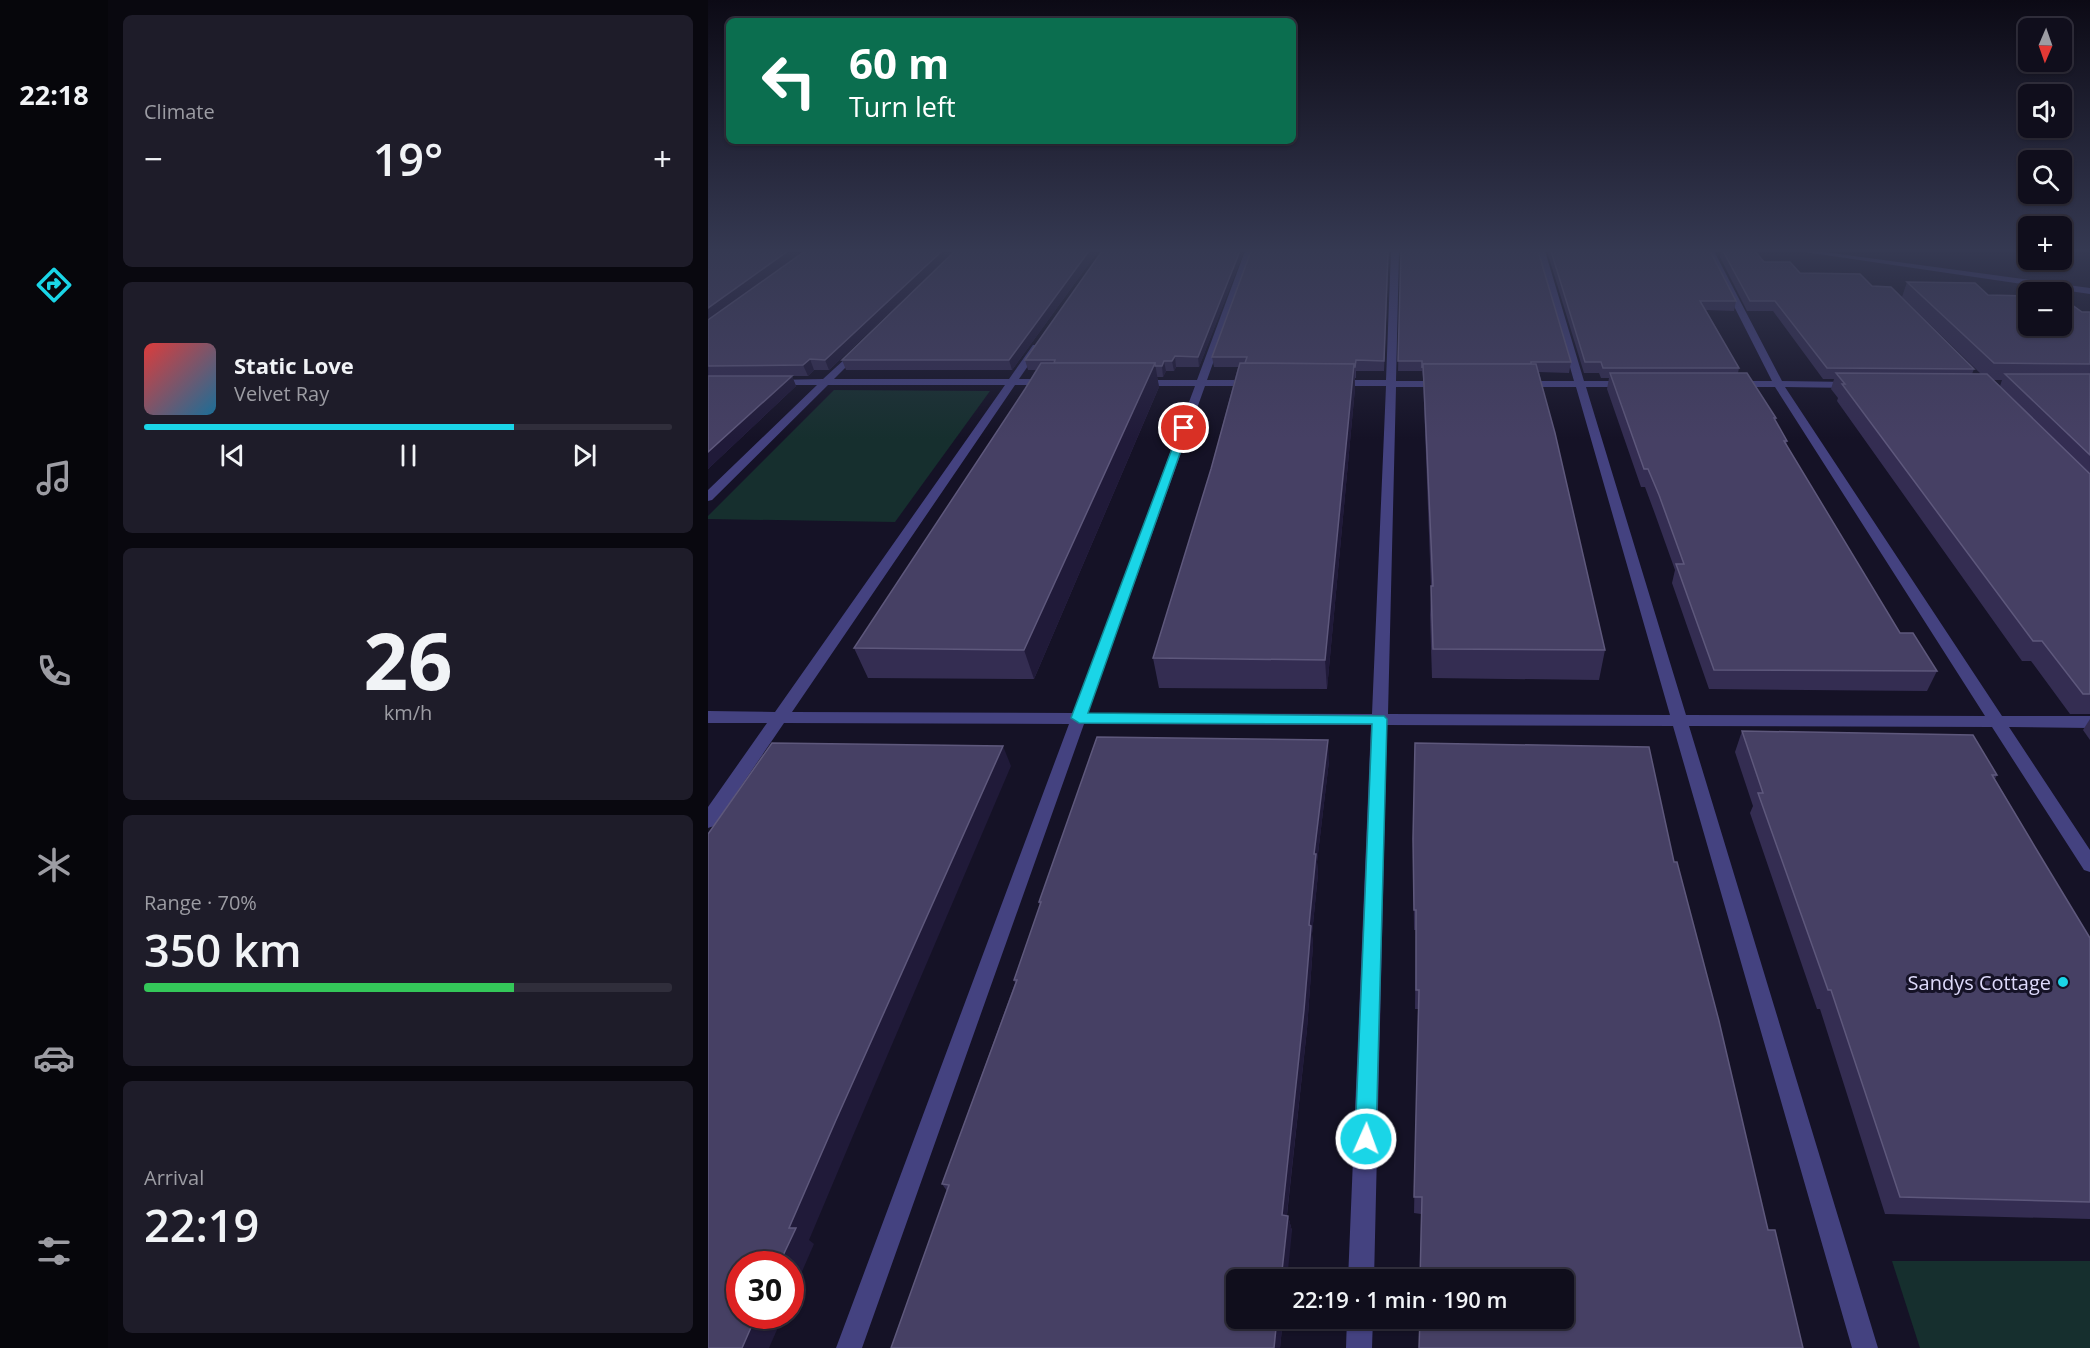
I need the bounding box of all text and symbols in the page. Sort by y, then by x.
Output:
north arrow [2018,18,2072,72]
map controls [2018,18,2072,336]
text: 60 m [849,34,949,91]
icon: left [750,42,828,120]
text: 22:18 [19,76,89,113]
button: sound [2018,84,2072,138]
text: Turn left [849,88,956,125]
text: Climate [144,98,215,125]
text: 19° [373,128,443,189]
text: − [144,136,163,181]
text: + [653,136,672,181]
button: search [2018,150,2072,204]
button: + [2018,216,2072,270]
icon: directions [33,264,75,306]
button: − [2018,282,2072,336]
text: Static Love [234,350,354,380]
text: Velvet Ray [234,380,329,407]
pin [1158,402,1209,453]
icon: arrive [1167,411,1200,444]
icon: previous [216,439,249,472]
icon: pause [392,439,425,472]
icon: next [568,439,601,472]
icon: music [33,457,75,499]
text: 26 [363,607,453,713]
icon: phone [33,650,75,692]
text: km/h [384,699,432,726]
icon: climate [33,844,75,886]
text: Range · 70% [144,889,257,916]
text: 350 km [144,919,302,980]
place label: Sandys Cottage [1908,969,2051,996]
marker: Sandys Cottage [2056,975,2070,989]
icon: car [33,1037,75,1079]
position arrow [1334,1107,1398,1171]
text: Arrival [144,1164,204,1191]
text: 22:19 [144,1194,259,1255]
icon: filters [33,1230,75,1272]
speed limit sign: 30 [726,1251,804,1329]
text: 22:19 · 1 min · 190 m [1292,1284,1508,1314]

